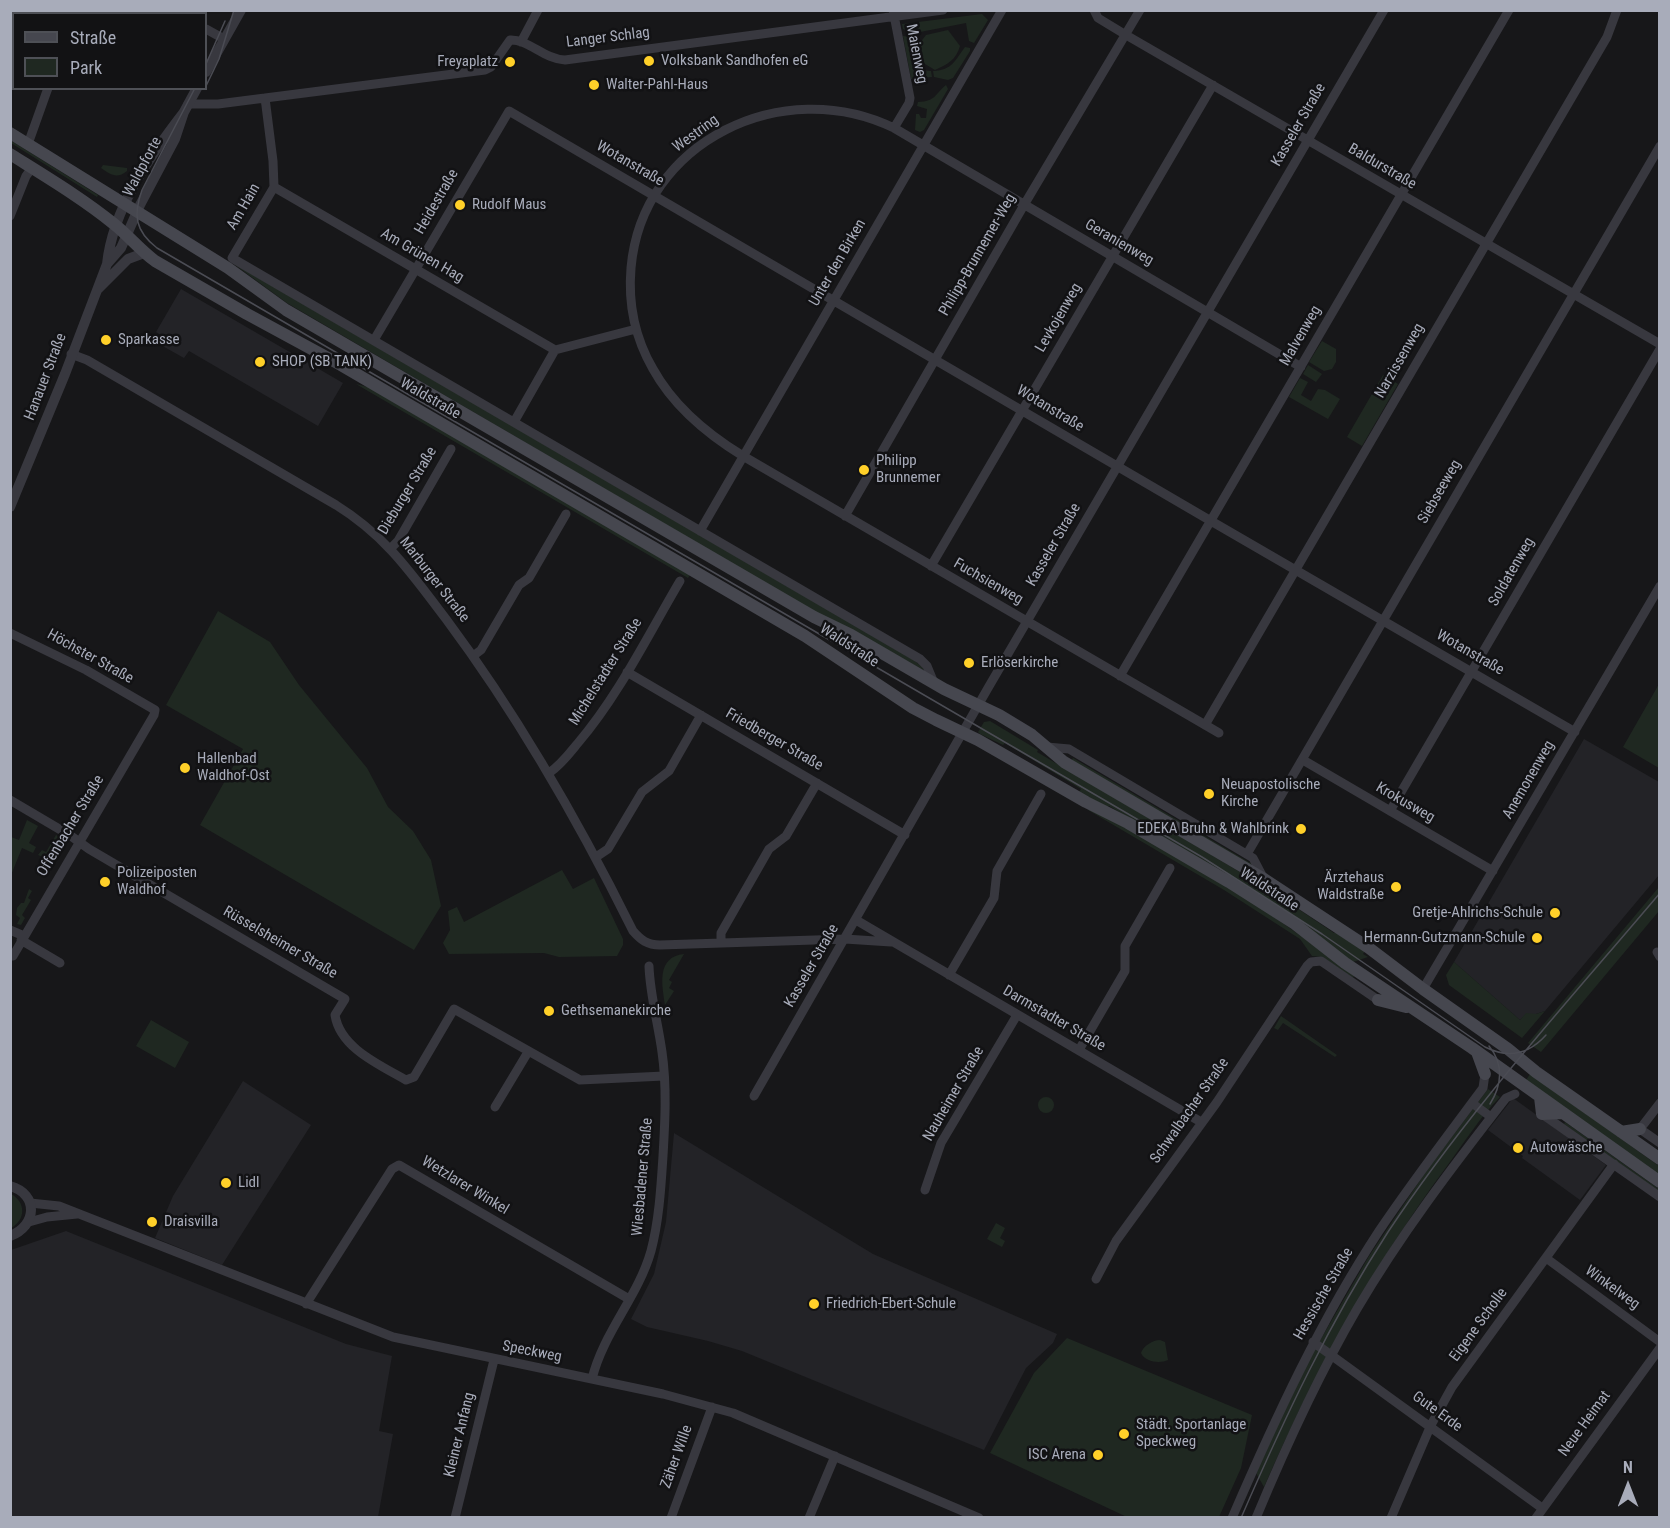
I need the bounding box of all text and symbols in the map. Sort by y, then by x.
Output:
legend [12,12,207,90]
street label: Maienweg [901,23,931,85]
street label: Langer Schlag [565,24,651,52]
text: Straße [70,27,116,48]
place label: Volksbank Sandhofen eG [661,52,808,70]
place label: Freyaplatz [437,53,498,71]
marker: Volksbank Sandhofen eG [642,54,656,68]
marker: Freyaplatz [503,55,517,69]
text: Park [70,57,102,78]
place label: Walter-Pahl-Haus [606,76,708,94]
marker: Walter-Pahl-Haus [587,78,601,92]
street label: Kasseler Straße [1268,80,1330,170]
street label: Westring [670,111,722,157]
street label: Waldpforte [120,134,166,200]
street label: Wotanstraße [593,137,667,191]
street label: Baldurstraße [1345,140,1419,194]
street label: Heidestraße [411,166,463,238]
street label: Am Hain [224,181,264,233]
street label: Philipp-Brunnemer-Weg [936,191,1020,319]
place label: Rudolf Maus [472,196,546,214]
marker: Rudolf Maus [453,198,467,212]
street label: Unter den Birken [806,216,870,310]
street label: Geranienweg [1081,216,1157,270]
street label: Am Grünen Hag [377,225,467,287]
street label: Levkojenweg [1032,280,1086,356]
street label: Malvenweg [1277,303,1325,369]
street label: Narzissenweg [1371,320,1429,402]
street label: Hanauer Straße [21,331,71,423]
place label: Sparkasse [118,331,180,349]
marker: Sparkasse [99,333,113,347]
place label: SHOP (SB TANK) [272,353,372,371]
marker: SHOP (SB TANK) [253,355,267,369]
street label: Waldstraße [397,374,463,424]
street label: Wotanstraße [1013,382,1087,436]
street label: Dieburger Straße [375,444,441,538]
place label: Philipp Brunnemer [876,452,940,487]
street label: Siebseeweg [1415,457,1465,527]
marker: Philipp Brunnemer [857,463,871,477]
street label: Kasseler Straße [1023,500,1085,590]
street label: Marburger Straße [395,534,473,626]
street label: Soldatenweg [1485,534,1539,610]
street label: Fuchsienweg [950,555,1026,609]
street label: Michelstadter Straße [566,615,646,729]
street label: Waldstraße [816,620,882,672]
street label: Höchster Straße [44,626,136,688]
street label: Wotanstraße [1433,626,1507,680]
place label: Erlöserkirche [981,654,1058,672]
marker: Erlöserkirche [962,656,976,670]
street label: Friedberger Straße [722,705,826,775]
street label: Anemonenweg [1499,738,1559,822]
place label: Hallenbad Waldhof-Ost [197,750,270,785]
marker: Hallenbad Waldhof-Ost [178,761,192,775]
street label: Offenbacher Straße [34,772,108,880]
place label: Neuapostolische Kirche [1221,776,1320,811]
street label: Krokusweg [1372,779,1438,827]
marker: Neuapostolische Kirche [1202,787,1216,801]
place label: EDEKA Bruhn & Wahlbrink [1137,820,1289,838]
marker: EDEKA Bruhn & Wahlbrink [1294,822,1308,836]
place label: Polizeiposten Waldhof [117,864,197,899]
street label: Waldstraße [1236,864,1302,916]
place label: Ärztehaus Waldstraße [1317,869,1384,904]
marker: Polizeiposten Waldhof [98,875,112,889]
marker: Ärztehaus Waldstraße [1389,880,1403,894]
street label: Rüsselsheimer Straße [220,903,340,983]
place label: Gretje-Ahlrichs-Schule [1412,904,1543,922]
marker: Gretje-Ahlrichs-Schule [1548,906,1562,920]
street label: Kasseler Straße [781,921,843,1011]
place label: Hermann-Gutzmann-Schule [1364,929,1525,947]
marker: Hermann-Gutzmann-Schule [1530,931,1544,945]
street label: Darmstadter Straße [999,982,1109,1056]
place label: Gethsemanekirche [561,1002,671,1020]
marker: Gethsemanekirche [542,1004,556,1018]
street label: Nauheimer Straße [920,1043,988,1145]
street label: Schwalbacher Straße [1147,1055,1233,1167]
street label: Wiesbadener Straße [629,1117,657,1237]
place label: Autowäsche [1530,1139,1603,1157]
marker: Autowäsche [1511,1141,1525,1155]
street label: Wetzlarer Winkel [418,1153,512,1219]
place label: Lidl [238,1174,259,1192]
marker: Lidl [219,1176,233,1190]
place label: Draisvilla [164,1213,218,1231]
marker: Draisvilla [145,1215,159,1229]
street label: Hessische Straße [1290,1245,1358,1343]
street label: Winkelweg [1581,1262,1643,1314]
street label: Eigene Scholle [1446,1285,1512,1365]
place label: Friedrich-Ebert-Schule [826,1295,956,1313]
marker: Friedrich-Ebert-Schule [807,1297,821,1311]
street label: Speckweg [501,1337,563,1367]
street label: Gute Erde [1408,1388,1466,1436]
street label: Neue Heimat [1555,1388,1615,1460]
street label: Kleiner Anfang [441,1391,479,1479]
place label: Städt. Sportanlage Speckweg [1136,1416,1246,1451]
street label: Zäher Wille [657,1423,697,1491]
marker: Städt. Sportanlage Speckweg [1117,1427,1131,1441]
place label: ISC Arena [1028,1446,1086,1464]
marker: ISC Arena [1091,1448,1105,1462]
north arrow [1598,1456,1658,1516]
text: N [1623,1458,1633,1477]

